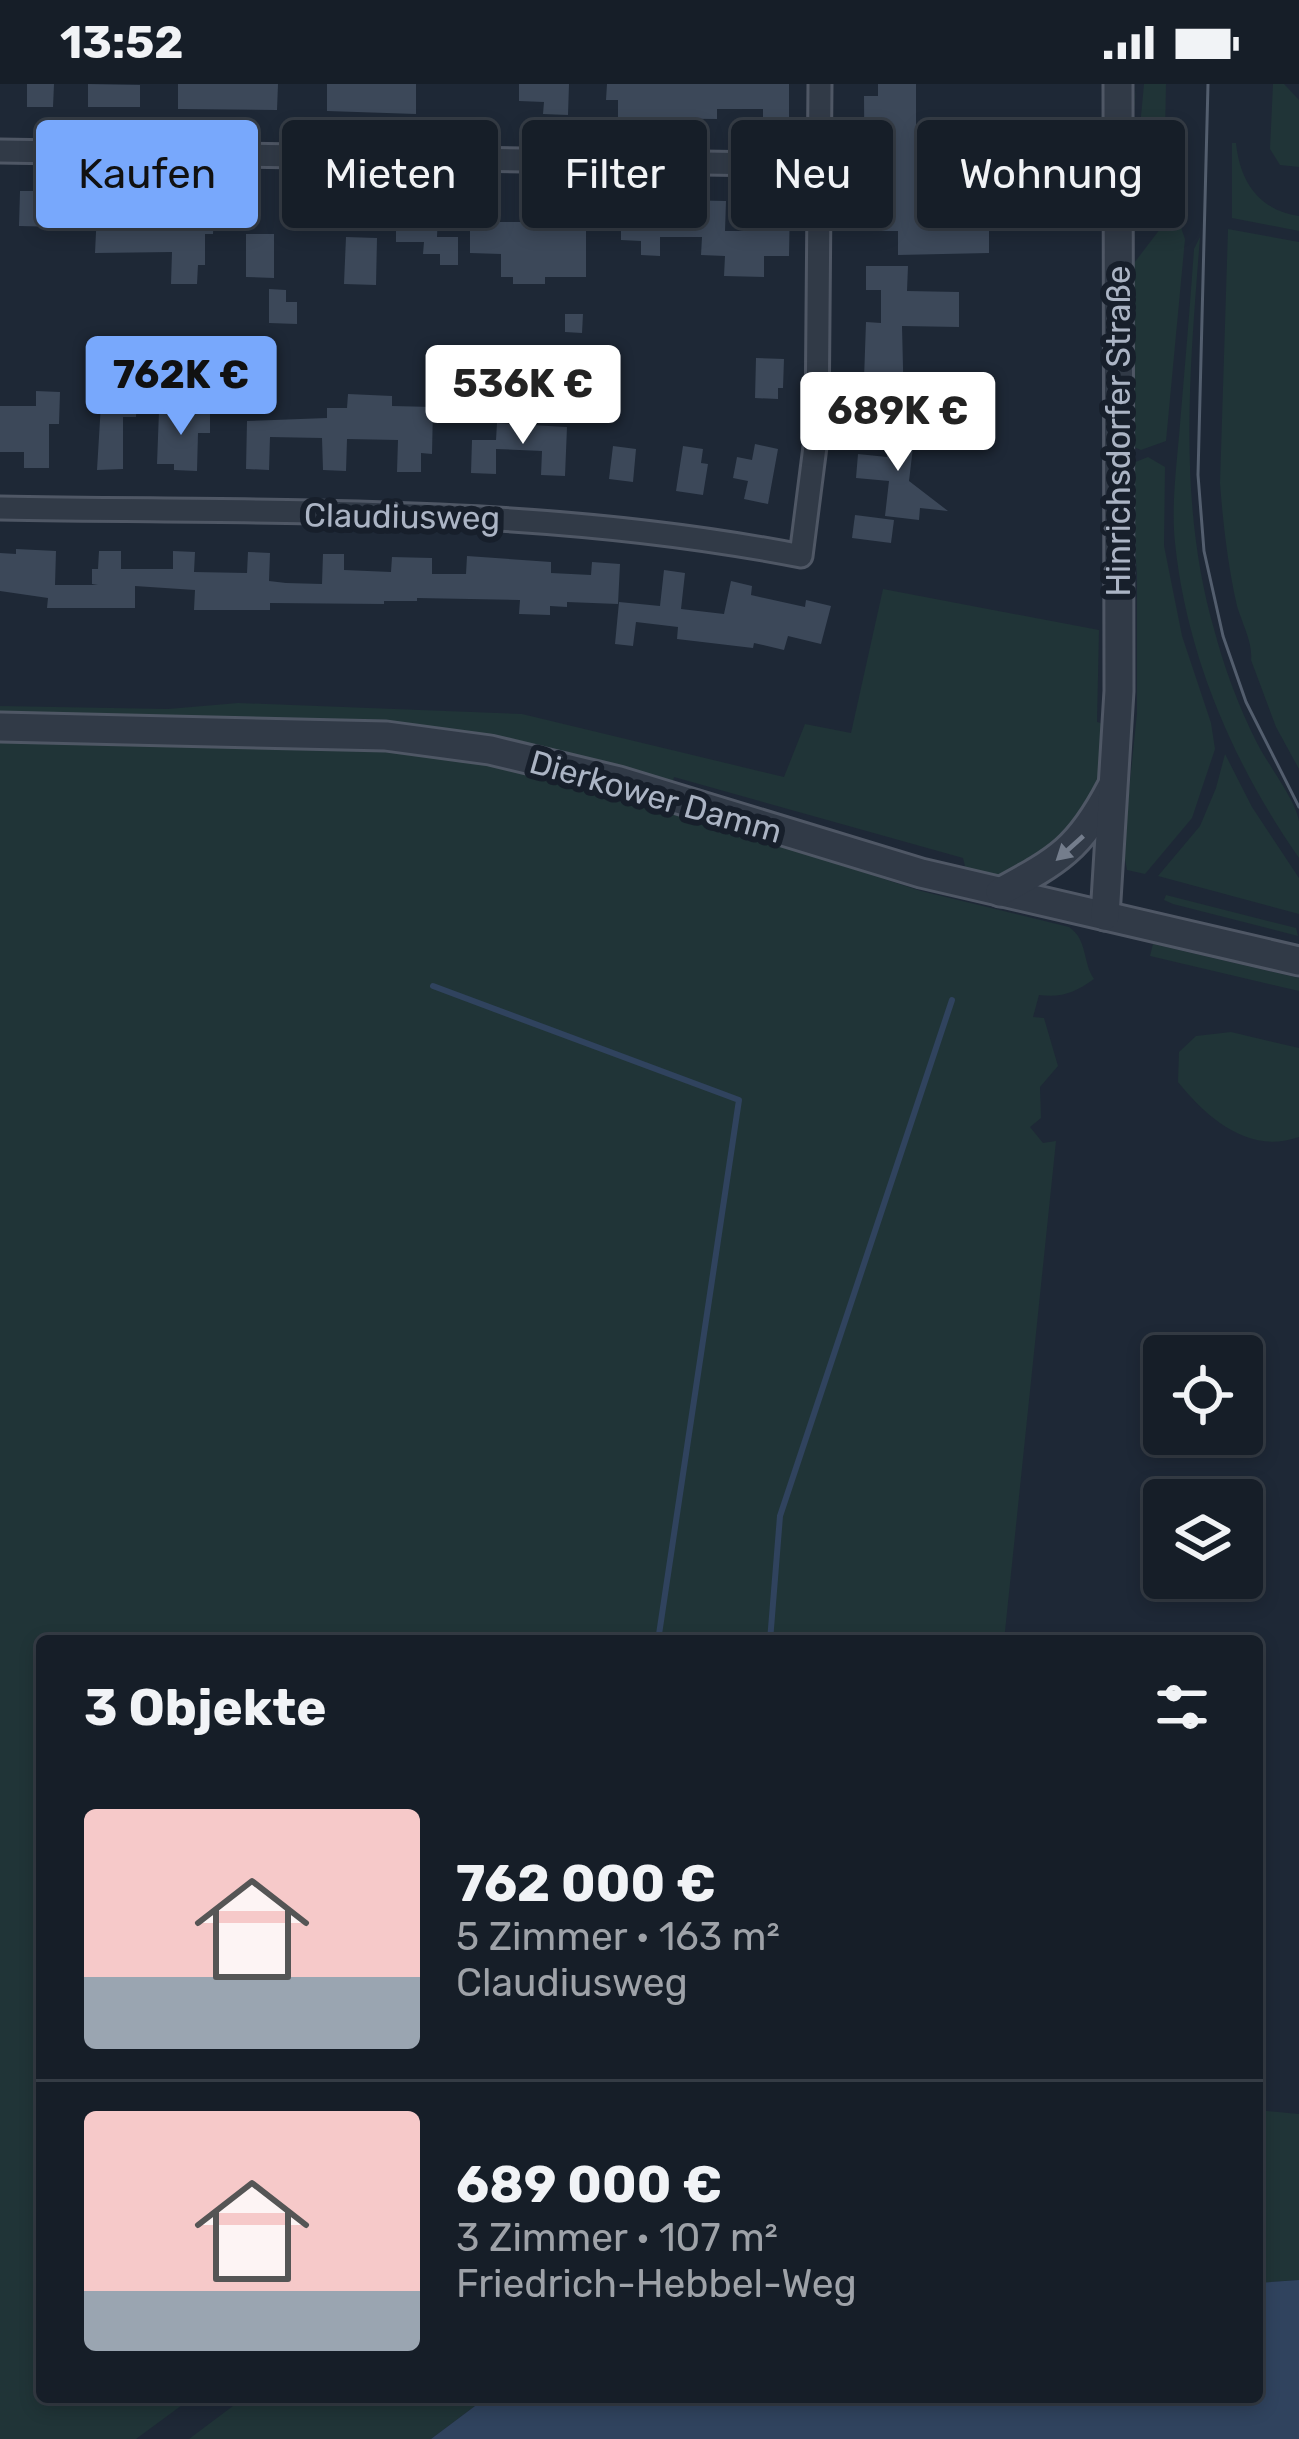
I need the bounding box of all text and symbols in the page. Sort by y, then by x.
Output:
text: 13:52 [60,16,183,69]
chip: Kaufen [36,120,258,228]
chip: Mieten [282,120,498,228]
chip: Filter [522,120,707,228]
chip: Neu [731,120,893,228]
chip: Wohnung [917,120,1185,228]
street label: Hinrichsdorfer Straße [1099,266,1138,596]
pin: 762K € [83,336,279,438]
pin: 536K € [425,345,621,447]
text: 762K € [113,352,249,398]
text: 536K € [453,361,593,407]
pin: 689K € [800,372,996,474]
text: 689K € [827,388,969,434]
street label: Claudiusweg [304,495,500,538]
street label: Dierkower Damm [525,742,786,851]
one-way arrow [1056,834,1085,861]
map controls [1143,1335,1263,1599]
button: locate [1143,1335,1263,1455]
button: layers [1143,1479,1263,1599]
icon: filters [1149,1674,1215,1740]
text: 3 Objekte [84,1677,327,1738]
text: 762 000 € [456,1853,716,1914]
icon: home [180,1857,324,2001]
text: 5 Zimmer · 163 m² [456,1914,780,1960]
text: Claudiusweg [456,1960,688,2006]
text: 689 000 € [456,2154,722,2215]
icon: home [180,2159,324,2303]
text: 3 Zimmer · 107 m² [456,2215,778,2261]
text: Friedrich-Hebbel-Weg [456,2261,857,2307]

